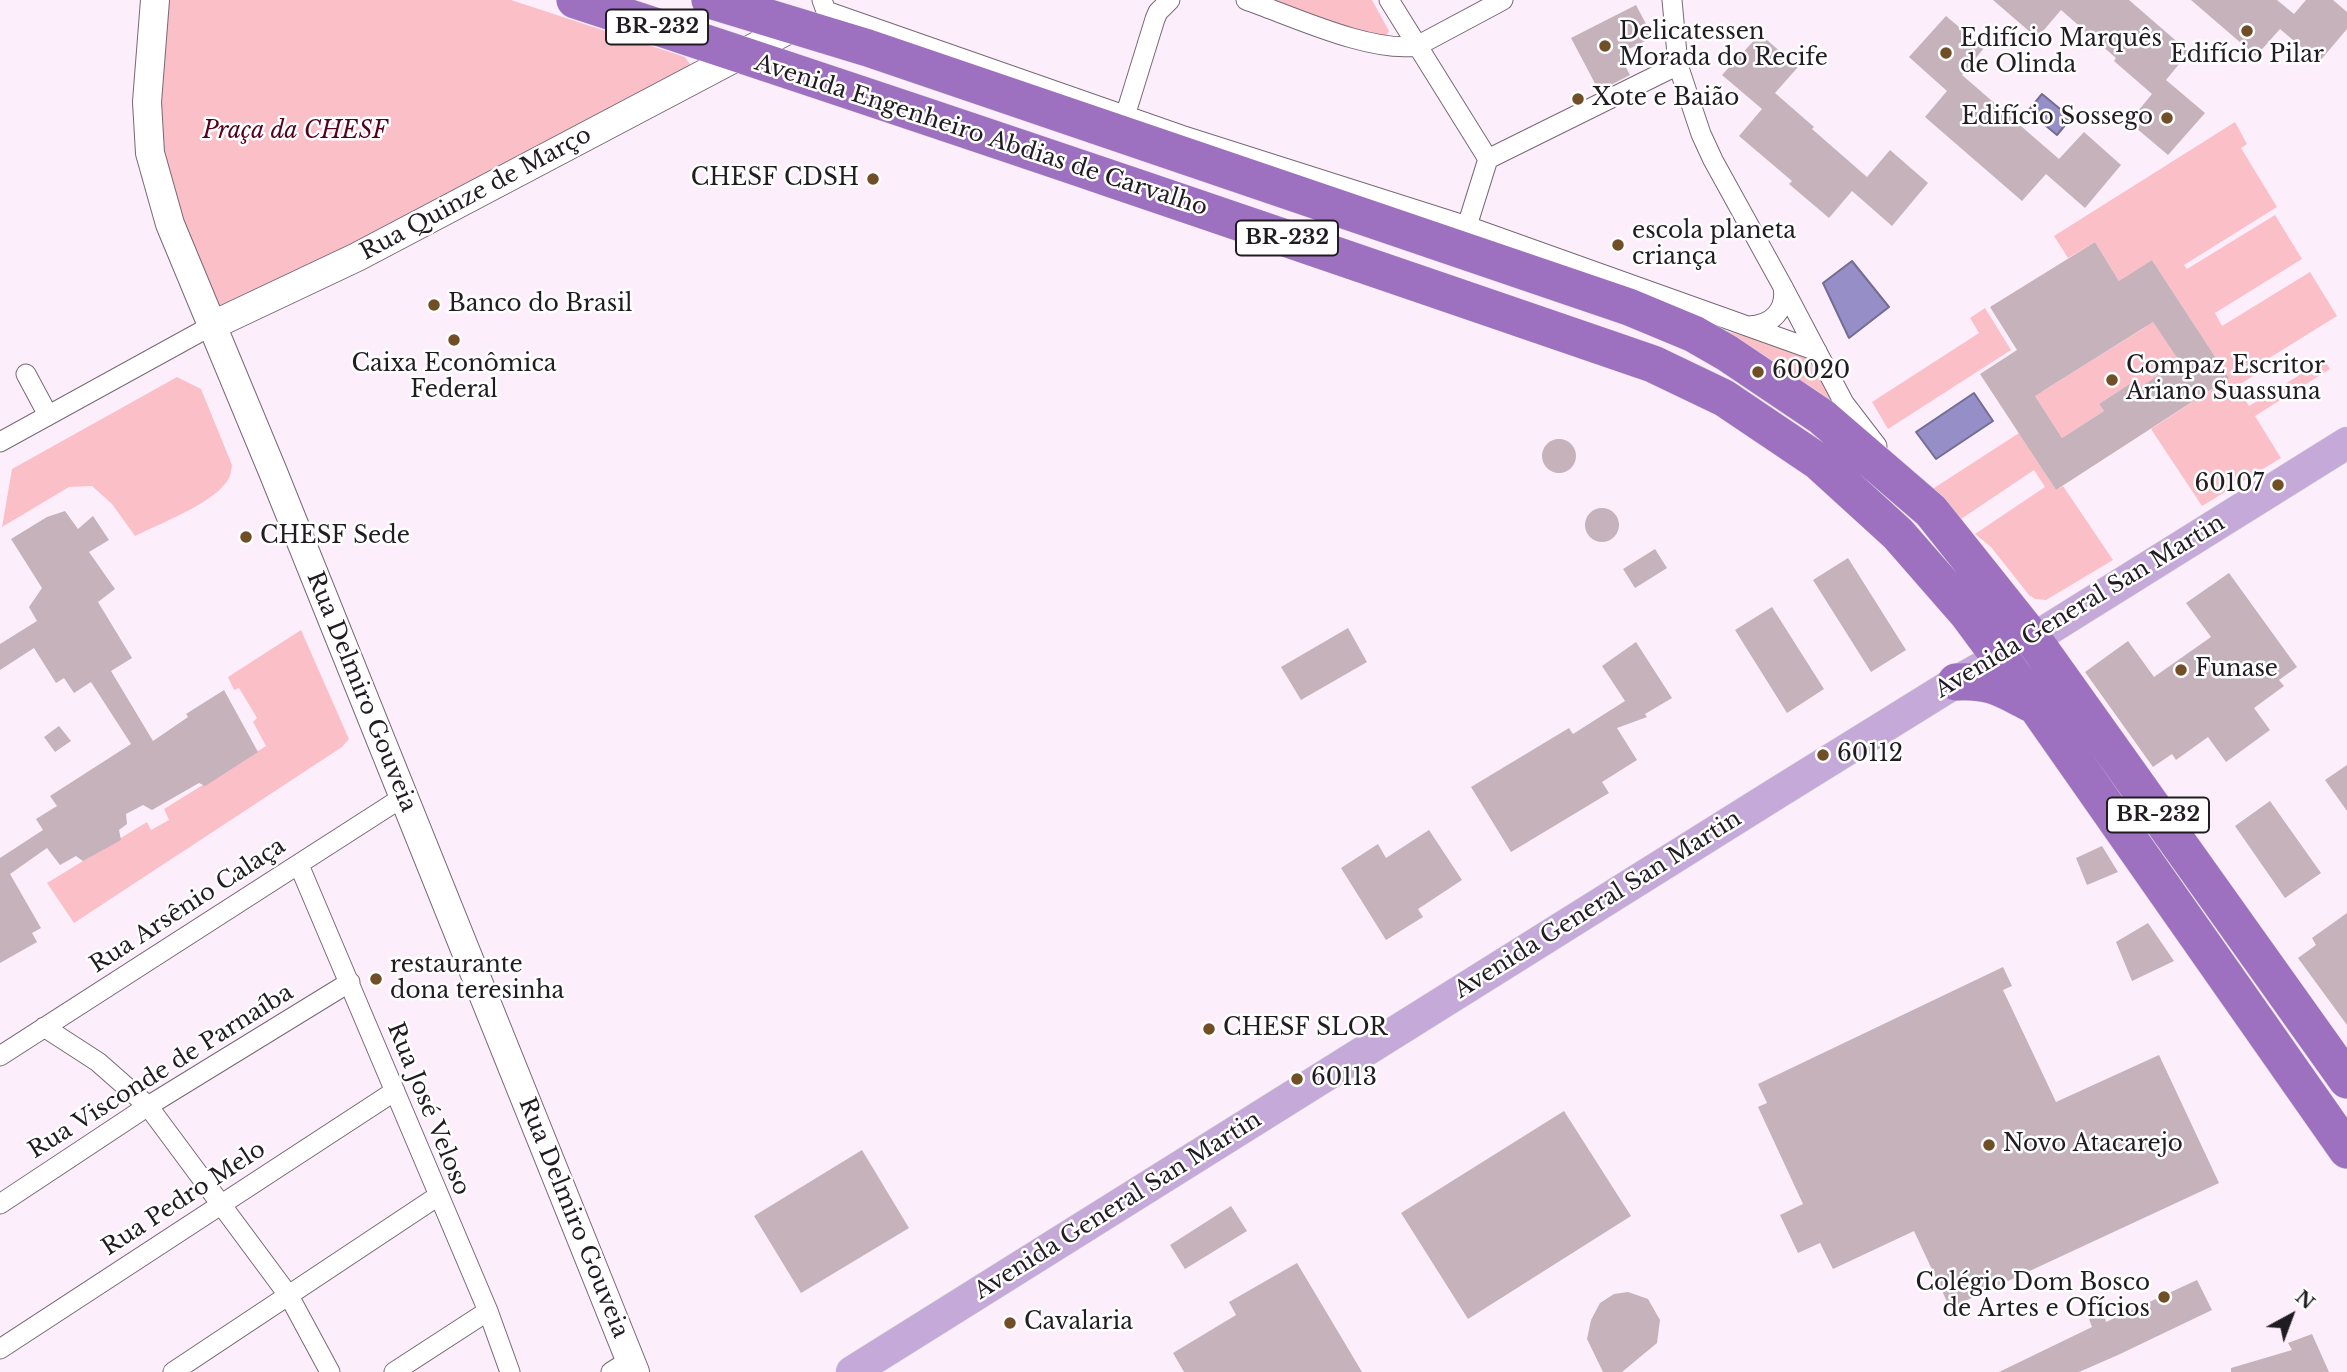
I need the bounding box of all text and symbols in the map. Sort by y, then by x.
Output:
road number: BR-232 [606,10,708,44]
place label: Delicatessen Morada do Recife [1619,19,1828,73]
marker: Edifício Pilar [2239,23,2255,39]
place label: Edifício Marquês de Olinda [1960,26,2162,80]
marker: Delicatessen Morada do Recife [1597,38,1613,54]
place label: Edifício Pilar [2170,42,2324,70]
marker: Edifício Marquês de Olinda [1938,45,1954,61]
street label: Avenida Engenheiro Abdias de Carvalho [751,50,1211,222]
place label: Xote e Baião [1592,85,1739,113]
marker: Xote e Baião [1570,91,1586,107]
place label: Edifício Sossego [1961,104,2153,132]
marker: Edifício Sossego [2159,110,2175,126]
park label: Praça da CHESF [202,118,388,146]
street label: Rua Quinze de Março [356,121,596,267]
place label: CHESF CDSH [691,165,859,193]
marker: CHESF CDSH [865,171,881,187]
place label: escola planeta criança [1632,218,1796,272]
road number: BR-232 [1236,220,1338,256]
marker: escola planeta criança [1610,237,1626,253]
place label: Banco do Brasil [448,291,632,319]
marker: Banco do Brasil [426,297,442,313]
marker: Caixa Econômica Federal [446,332,462,348]
place label: Caixa Econômica Federal [352,351,556,405]
place label: Compaz Escritor Ariano Suassuna [2126,353,2325,407]
place label: 60020 [1772,358,1850,386]
marker: 60020 [1750,364,1766,380]
marker: Compaz Escritor Ariano Suassuna [2104,372,2120,388]
place label: 60107 [2195,471,2264,499]
marker: 60107 [2270,477,2286,493]
street label: Avenida General San Martin [1930,509,2230,705]
place label: CHESF Sede [260,523,410,551]
marker: CHESF Sede [238,529,254,545]
street label: Rua Delmiro Gouveia [300,568,422,816]
place label: Funase [2195,656,2278,684]
marker: Funase [2173,662,2189,678]
place label: 60112 [1837,741,1903,769]
marker: 60112 [1815,747,1831,763]
road number: BR-232 [2107,798,2209,832]
street label: Avenida General San Martin [1450,805,1746,1005]
street label: Rua Arsênio Calaça [85,833,291,979]
place label: restaurante dona teresinha [390,952,564,1006]
marker: restaurante dona teresinha [368,971,384,987]
street label: Rua Visconde de Parnaíba [24,979,298,1165]
place label: CHESF SLOR [1223,1015,1387,1043]
street label: Rua José Veloso [381,1019,475,1199]
marker: CHESF SLOR [1201,1021,1217,1037]
place label: 60113 [1311,1065,1377,1093]
marker: 60113 [1289,1071,1305,1087]
street label: Rua Delmiro Gouveia [512,1094,634,1342]
street label: Avenida General San Martin [970,1106,1266,1306]
place label: Novo Atacarejo [2003,1131,2183,1159]
street label: Rua Pedro Melo [97,1136,271,1262]
marker: Novo Atacarejo [1981,1137,1997,1153]
place label: Colégio Dom Bosco de Artes e Ofícios [1915,1270,2150,1324]
north arrow [2256,1281,2326,1351]
text: N [2291,1285,2319,1314]
marker: Colégio Dom Bosco de Artes e Ofícios [2156,1289,2172,1305]
place label: Cavalaria [1024,1309,1133,1337]
marker: Cavalaria [1002,1315,1018,1331]

